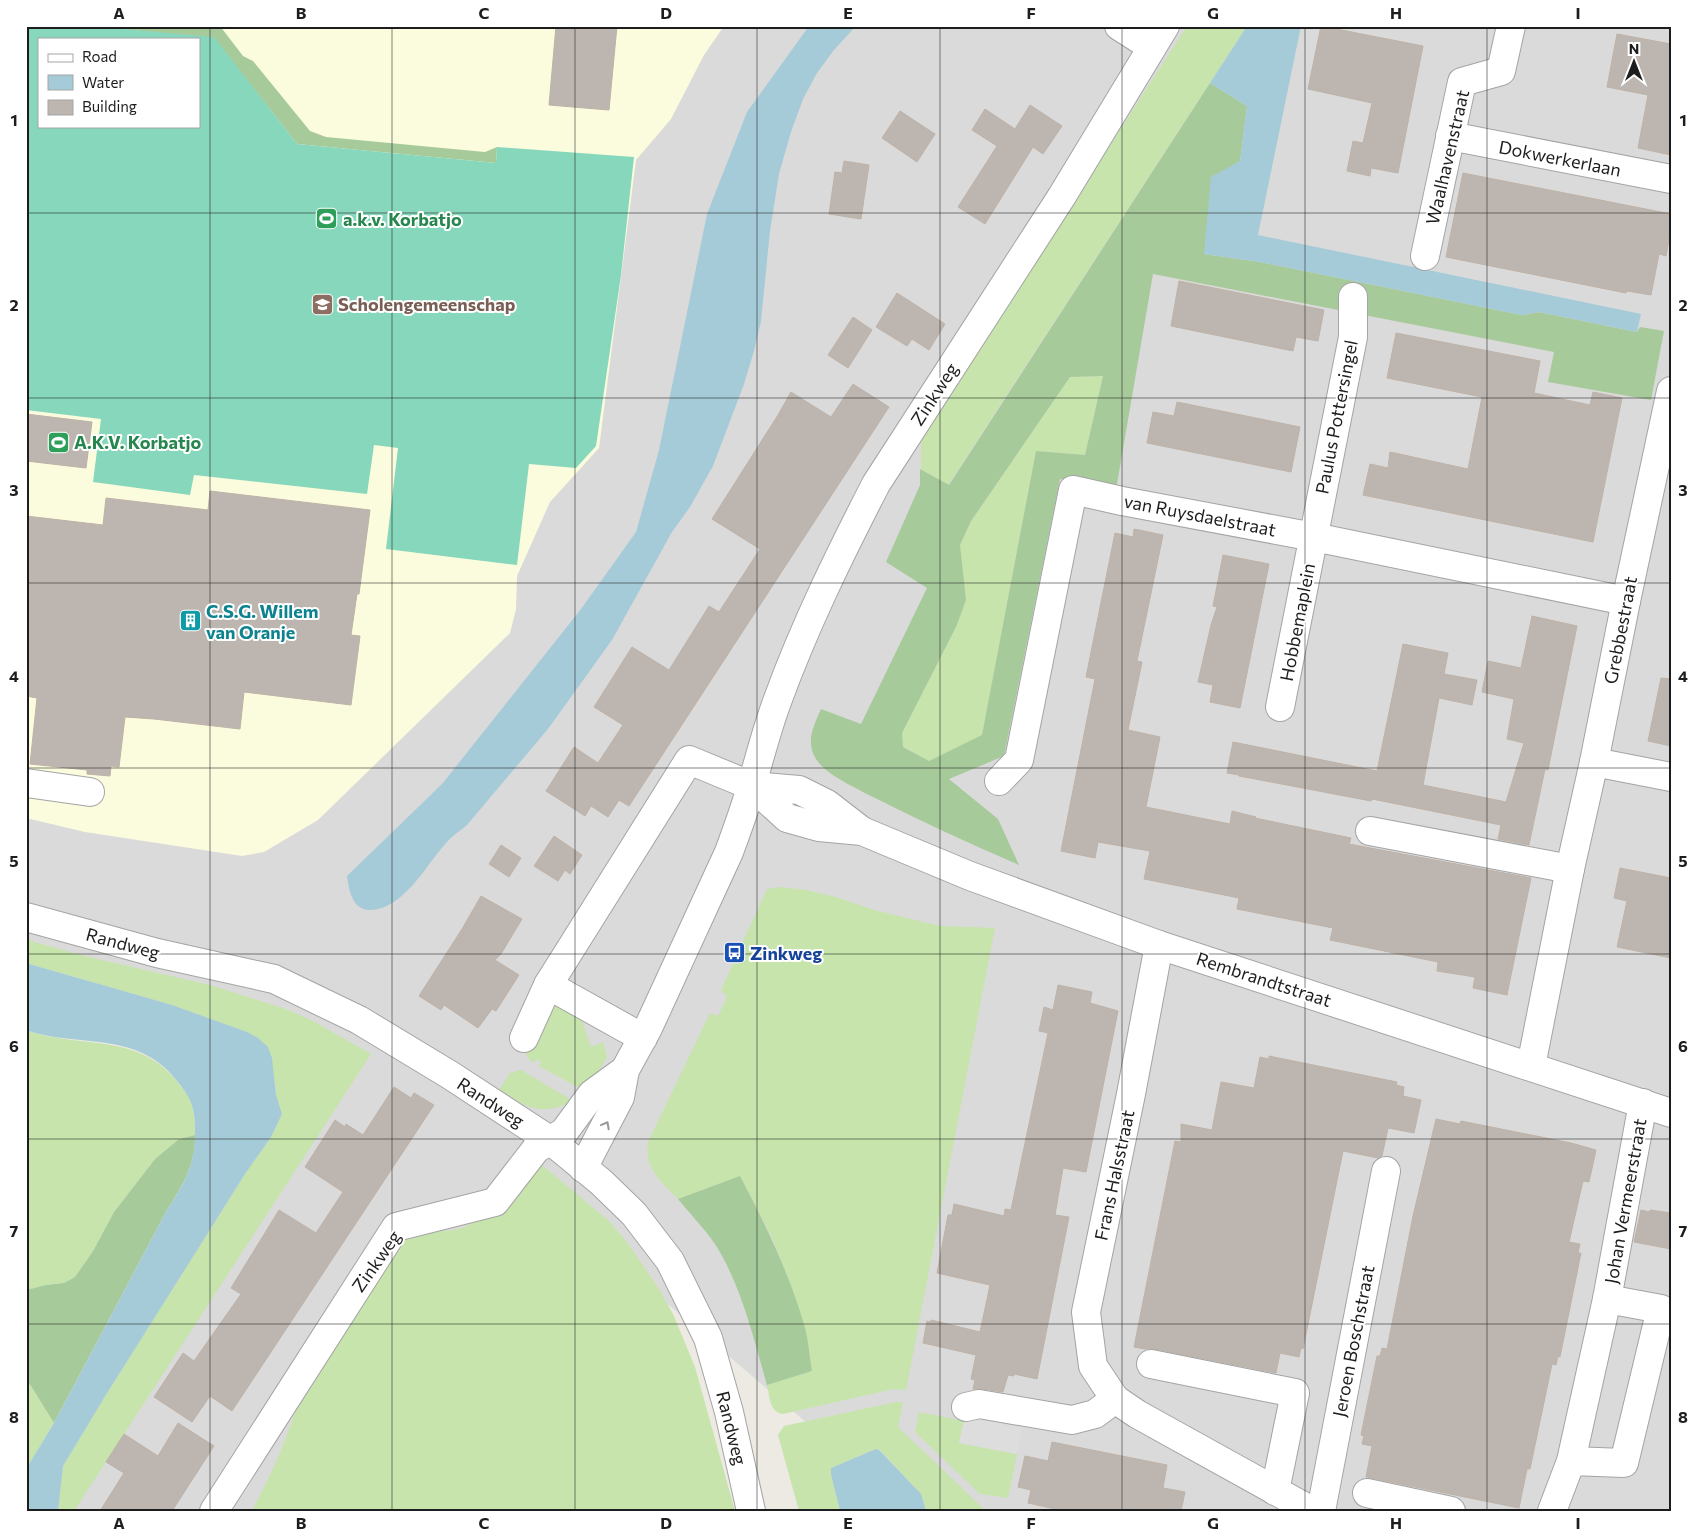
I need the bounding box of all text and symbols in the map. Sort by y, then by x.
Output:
text: A [113,3,125,22]
text: B [296,3,307,22]
text: C [479,3,490,22]
text: D [660,3,672,22]
text: E [843,3,853,22]
text: F [1026,3,1036,22]
text: G [1207,3,1219,22]
text: H [1390,3,1402,22]
text: I [1575,3,1581,22]
legend [38,38,200,128]
north arrow [1610,38,1660,88]
text: N [1629,40,1639,57]
text: Road [82,47,117,65]
text: Water [82,73,124,91]
street label: Waalhavenstraat [1421,87,1473,227]
text: Building [82,97,137,115]
text: 1 [10,110,18,129]
text: 1 [1679,110,1687,129]
street label: Dokwerkerlaan [1497,135,1623,181]
sports icon: a.k.v. Korbatjo [315,207,339,231]
place label: a.k.v. Korbatjo [343,208,462,230]
school or university icon: Scholengemeenschap [310,292,334,316]
place label: Scholengemeenschap [338,293,516,315]
text: 2 [9,295,19,314]
text: 2 [1678,295,1688,314]
street label: Paulus Pottersingel [1310,338,1362,496]
street label: Zinkweg [906,358,962,429]
sports icon: A.K.V. Korbatjo [46,430,70,454]
place label: A.K.V. Korbatjo [74,431,202,453]
text: 3 [9,480,19,499]
text: 3 [1678,480,1688,499]
street label: van Ruysdaelstraat [1122,489,1278,541]
street label: Hobbemaplein [1275,561,1319,683]
street label: Grebbestraat [1599,574,1641,686]
place label: C.S.G. Willem van Oranje [206,600,318,643]
building icon: C.S.G. Willem van Oranje [178,609,202,633]
text: 4 [9,666,19,685]
text: 4 [1678,666,1688,685]
text: 5 [9,851,19,870]
text: 5 [1678,851,1688,870]
street label: Randweg [84,923,163,963]
bus stop icon: Zinkweg [722,941,746,965]
place label: Zinkweg [750,942,822,964]
street label: Rembrandtstraat [1194,947,1334,1011]
text: 6 [9,1036,19,1055]
text: 6 [1678,1036,1688,1055]
street label: Randweg [453,1072,529,1132]
street label: Frans Halsstraat [1089,1108,1139,1242]
street label: Johan Vermeerstraat [1600,1117,1650,1285]
one-way arrow [600,1121,610,1130]
text: 7 [10,1221,19,1240]
text: 7 [1679,1221,1688,1240]
street label: Zinkweg [347,1226,405,1296]
street label: Jeroen Boschstraat [1328,1263,1378,1419]
street label: Randweg [712,1389,752,1468]
text: 8 [9,1407,19,1426]
text: 8 [1678,1407,1688,1426]
text: A [113,1513,125,1532]
text: B [296,1513,307,1532]
text: C [479,1513,490,1532]
text: D [660,1513,672,1532]
text: E [843,1513,853,1532]
text: F [1026,1513,1036,1532]
text: G [1207,1513,1219,1532]
text: H [1390,1513,1402,1532]
text: I [1575,1513,1581,1532]

